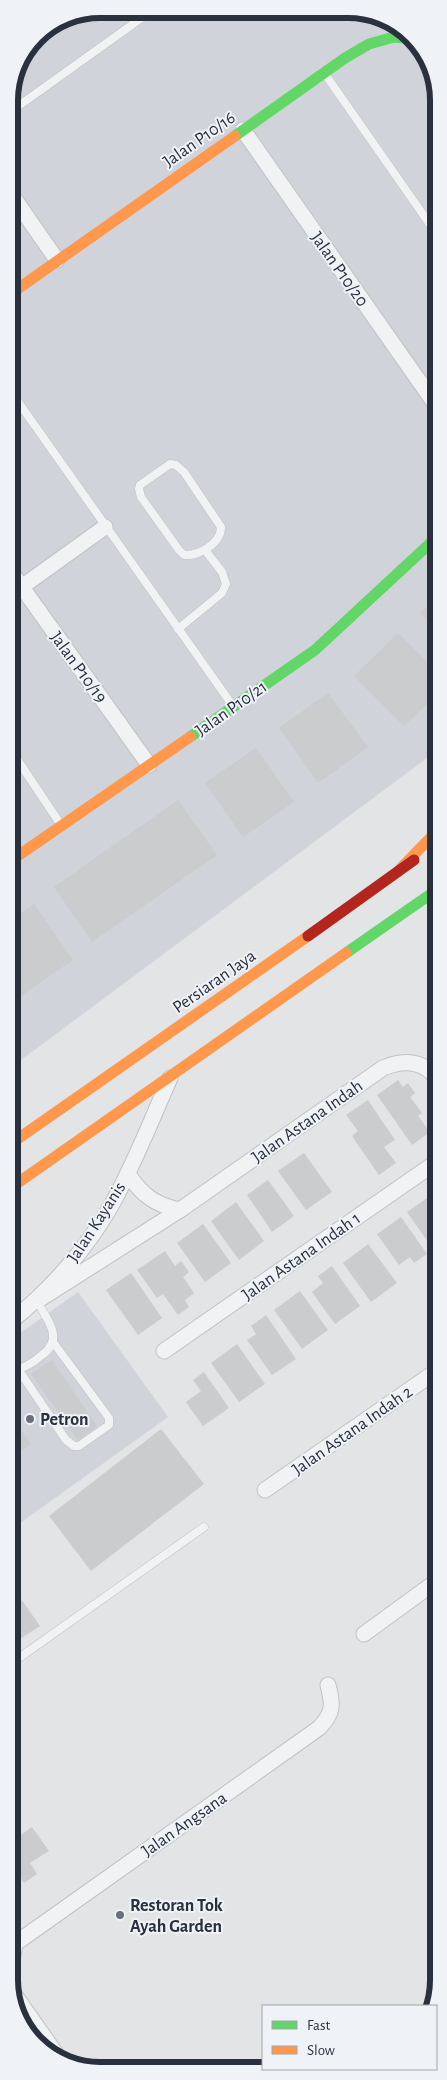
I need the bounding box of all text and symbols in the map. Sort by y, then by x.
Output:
street label: Jalan P10/16 [160,109,239,171]
street label: Jalan P10/20 [307,229,371,310]
street label: Jalan P10/19 [46,629,110,707]
street label: Jalan P10/21 [192,678,271,740]
street label: Persiaran Jaya [170,947,259,1017]
street label: Jalan Astana Indah [249,1077,366,1167]
street label: Jalan Kayanis [64,1179,129,1266]
street label: Jalan Astana Indah 1 [239,1209,364,1304]
street label: Jalan Astana Indah 2 [289,1383,416,1479]
place label: Petron [40,1411,89,1429]
marker: Petron [24,1413,36,1425]
street label: Jalan Angsana [139,1789,230,1861]
place label: Restoran Tok Ayah Garden [130,1897,223,1936]
marker: Restoran Tok Ayah Garden [114,1909,126,1921]
legend [262,2005,437,2070]
text: Fast [307,2018,331,2033]
text: Slow [307,2043,335,2058]

